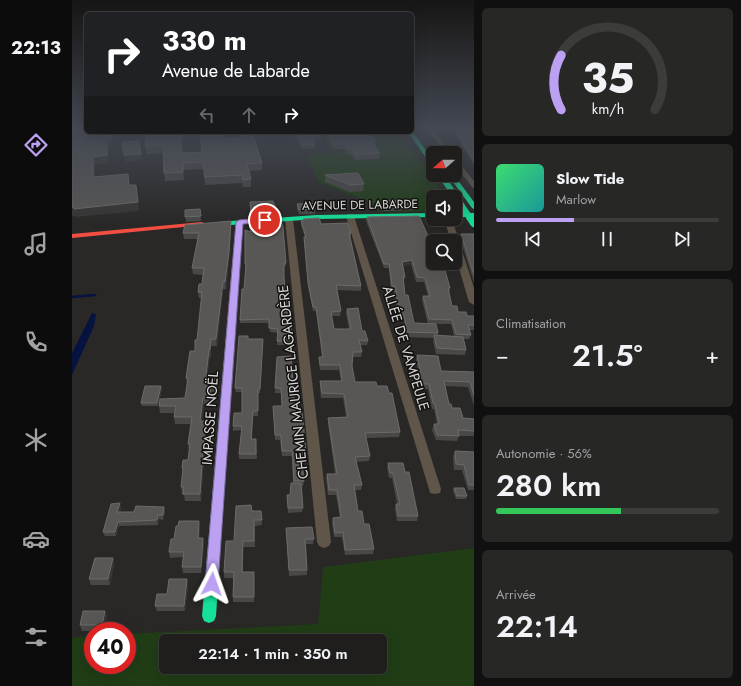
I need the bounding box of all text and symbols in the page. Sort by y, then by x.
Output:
text: 330 m [162,20,247,61]
icon: right [96,28,148,80]
text: 22:13 [11,35,61,61]
text: 35 [581,48,634,109]
text: Avenue de Labarde [162,58,310,84]
text: km/h [591,98,624,118]
icon: left [196,104,218,126]
icon: ahead [238,104,260,126]
icon: right [280,104,302,126]
icon: directions [22,131,50,159]
north arrow [426,146,462,182]
map controls [426,146,462,270]
text: Slow Tide [556,168,624,190]
button: sound [426,190,462,226]
text: Marlow [556,190,596,209]
street label: AVENUE DE LABARDE [302,195,418,215]
pin [248,203,282,237]
icon: arrive [254,209,276,231]
icon: previous [522,228,544,250]
icon: pause [596,228,618,250]
icon: next [671,228,693,250]
icon: music [22,230,50,258]
button: search [426,234,462,270]
street label: ALLÉE DE VAMPEULE [378,283,434,413]
street label: CHEMIN MAURICE LAGARDÈRE [273,284,313,480]
text: Climatisation [496,314,566,333]
icon: phone [22,328,50,356]
text: 21.5° [572,334,642,377]
text: − [496,339,509,371]
text: + [705,339,719,371]
street label: IMPASSE NOËL [197,370,223,466]
icon: climate [22,426,50,454]
text: Autonomie · 56% [496,444,592,463]
text: 280 km [496,464,601,507]
icon: car [22,525,50,553]
position arrow [191,563,233,605]
text: Arrivée [496,585,536,604]
text: 22:14 [496,605,578,648]
speed limit sign: 40 [84,622,136,674]
icon: filters [22,623,50,651]
text: 22:14 · 1 min · 350 m [198,643,348,665]

